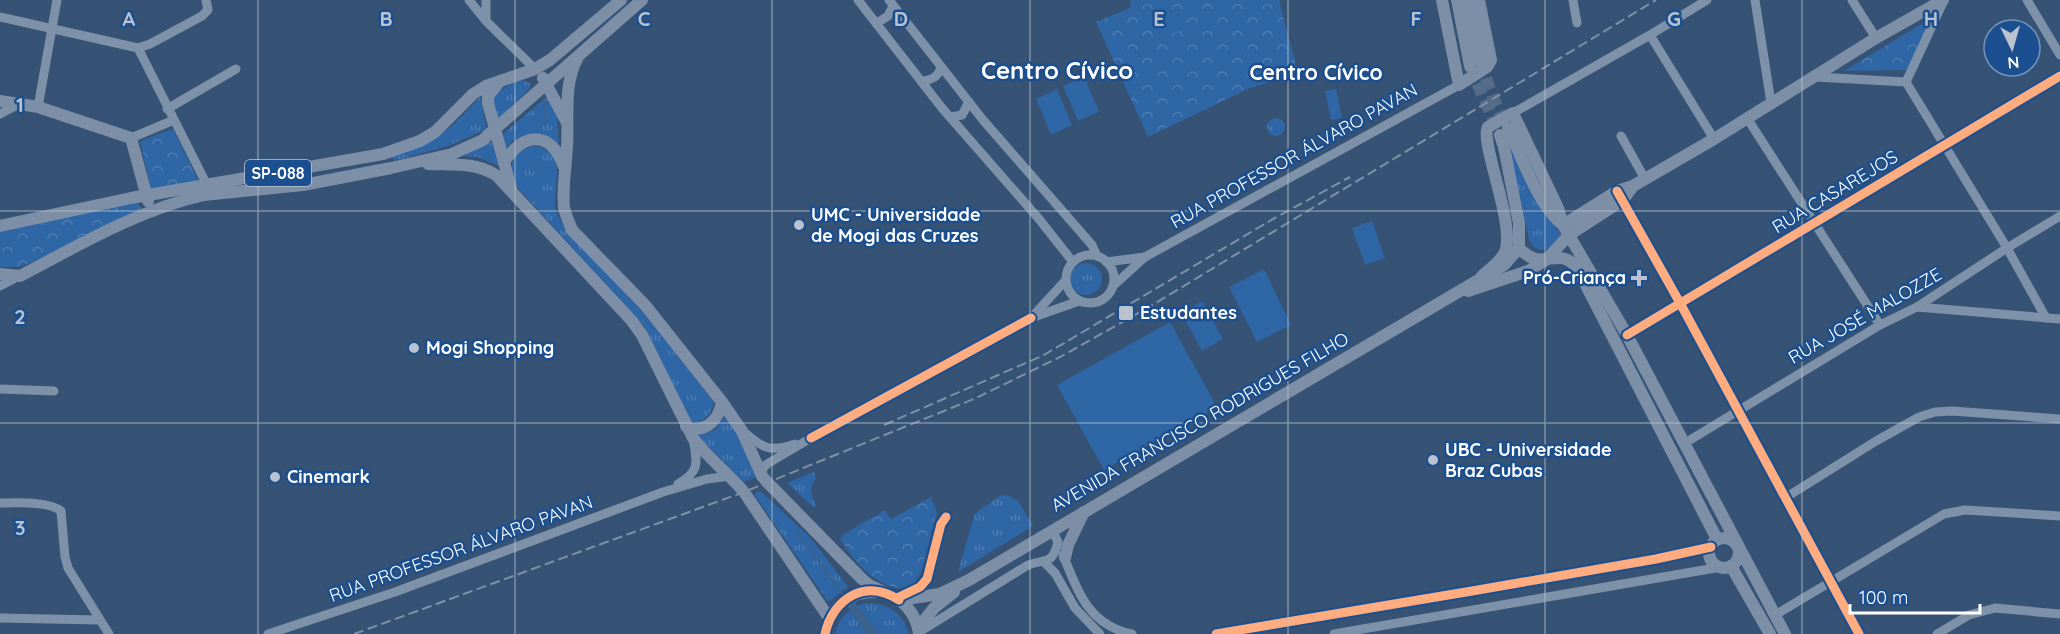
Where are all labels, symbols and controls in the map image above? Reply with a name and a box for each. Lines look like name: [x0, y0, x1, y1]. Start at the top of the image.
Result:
text: A: [123, 6, 136, 31]
text: B: [379, 6, 393, 31]
text: C: [638, 6, 651, 31]
text: D: [894, 6, 908, 31]
text: E: [1153, 6, 1165, 31]
text: F: [1410, 6, 1422, 31]
text: G: [1667, 6, 1681, 31]
text: H: [1924, 6, 1938, 31]
north arrow: [1982, 18, 2042, 78]
text: N: [2007, 52, 2020, 73]
district label: Centro Cívico: [981, 55, 1133, 85]
district label: Centro Cívico: [1249, 59, 1383, 85]
street label: RUA PROFESSOR ÁLVARO PAVAN: [1166, 78, 1421, 233]
text: 1: [16, 92, 24, 117]
street label: RUA CASAREJOS: [1768, 145, 1902, 238]
road number: SP-088: [245, 160, 311, 186]
place label: UMC - Universidade de Mogi das Cruzes: [811, 203, 981, 247]
marker: UMC - Universidade de Mogi das Cruzes: [792, 218, 806, 232]
street label: RUA JOSÉ MALOZZE: [1784, 262, 1946, 369]
place label: Pró-Criança: [1523, 266, 1626, 289]
marker: Pró-Criança: [1630, 269, 1648, 287]
place label: Estudantes: [1140, 301, 1237, 324]
text: 2: [14, 304, 26, 329]
marker: Estudantes: [1117, 304, 1135, 322]
street label: AVENIDA FRANCISCO RODRIGUES FILHO: [1047, 327, 1353, 516]
place label: Mogi Shopping: [426, 336, 554, 359]
marker: Mogi Shopping: [407, 341, 421, 355]
place label: UBC - Universidade Braz Cubas: [1445, 438, 1612, 482]
marker: UBC - Universidade Braz Cubas: [1426, 453, 1440, 467]
place label: Cinemark: [287, 465, 370, 488]
marker: Cinemark: [268, 470, 282, 484]
street label: RUA PROFESSOR ÁLVARO PAVAN: [326, 490, 596, 607]
text: 3: [15, 515, 25, 540]
scale bar: [1850, 577, 1980, 615]
text: 100 m: [1859, 586, 1908, 609]

